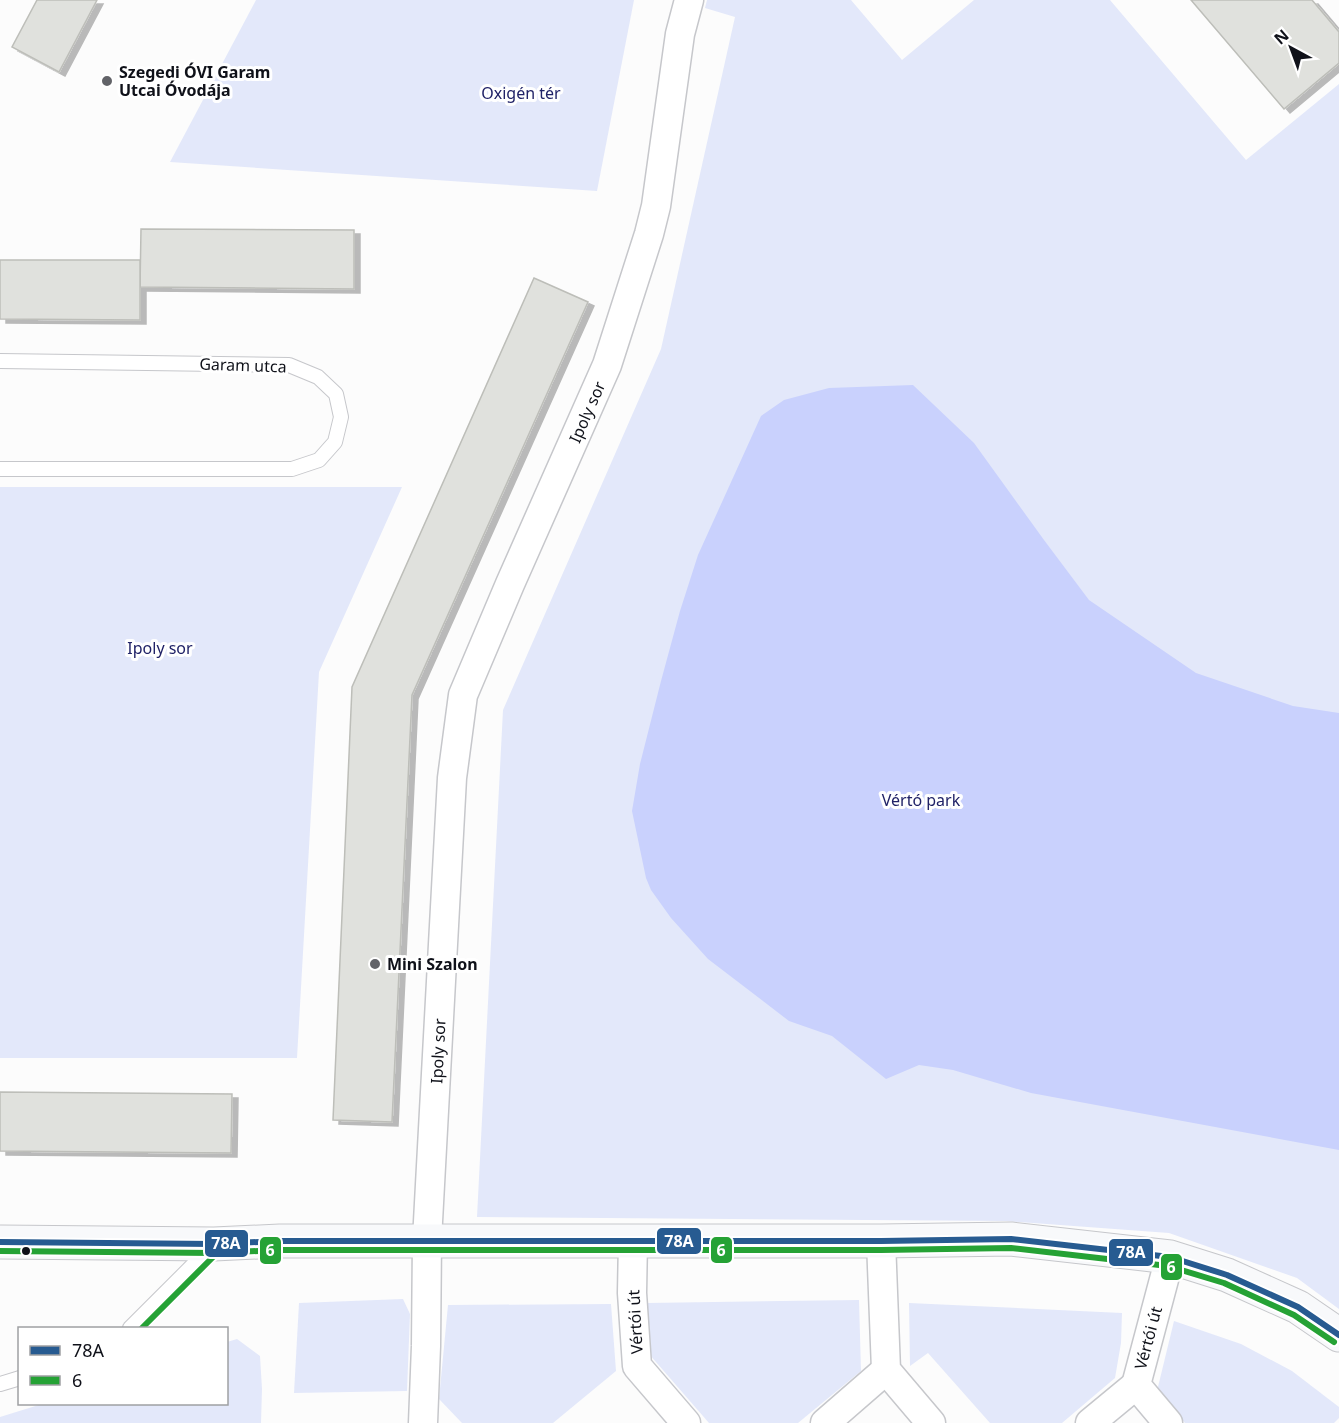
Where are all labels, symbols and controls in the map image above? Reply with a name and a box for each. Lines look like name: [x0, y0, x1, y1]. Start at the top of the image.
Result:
north arrow: [1261, 18, 1321, 78]
text: N: [1269, 24, 1293, 49]
place label: Szegedi ÓVI Garam Utcai Óvodája: [119, 61, 270, 101]
marker: Szegedi ÓVI Garam Utcai Óvodája: [100, 74, 114, 88]
park label: Oxigén tér: [481, 82, 561, 104]
street label: Garam utca: [199, 352, 287, 378]
street label: Ipoly sor: [564, 377, 610, 446]
park label: Ipoly sor: [127, 637, 193, 659]
park label: Vértó park: [882, 789, 961, 811]
place label: Mini Szalon: [387, 953, 478, 975]
marker: Mini Szalon: [368, 957, 382, 971]
street label: Ipoly sor: [425, 1017, 451, 1084]
line badge: 78A: [656, 1227, 702, 1255]
line badge: 78A: [204, 1229, 249, 1258]
text: 78A: [664, 1230, 695, 1252]
text: 78A: [211, 1232, 242, 1254]
line badge: 6: [259, 1236, 282, 1265]
line badge: 6: [710, 1236, 733, 1264]
line badge: 78A: [1108, 1238, 1154, 1267]
text: 6: [265, 1239, 275, 1261]
text: 6: [716, 1239, 726, 1261]
text: 78A: [1116, 1241, 1147, 1263]
unlabelled marker: [20, 1245, 32, 1257]
line badge: 6: [1160, 1253, 1183, 1281]
text: 6: [1166, 1256, 1176, 1278]
street label: Vértói út: [622, 1289, 648, 1355]
street label: Vértói út: [1129, 1304, 1167, 1372]
legend: [18, 1327, 228, 1405]
text: 78A: [72, 1338, 105, 1362]
text: 6: [72, 1368, 82, 1392]

